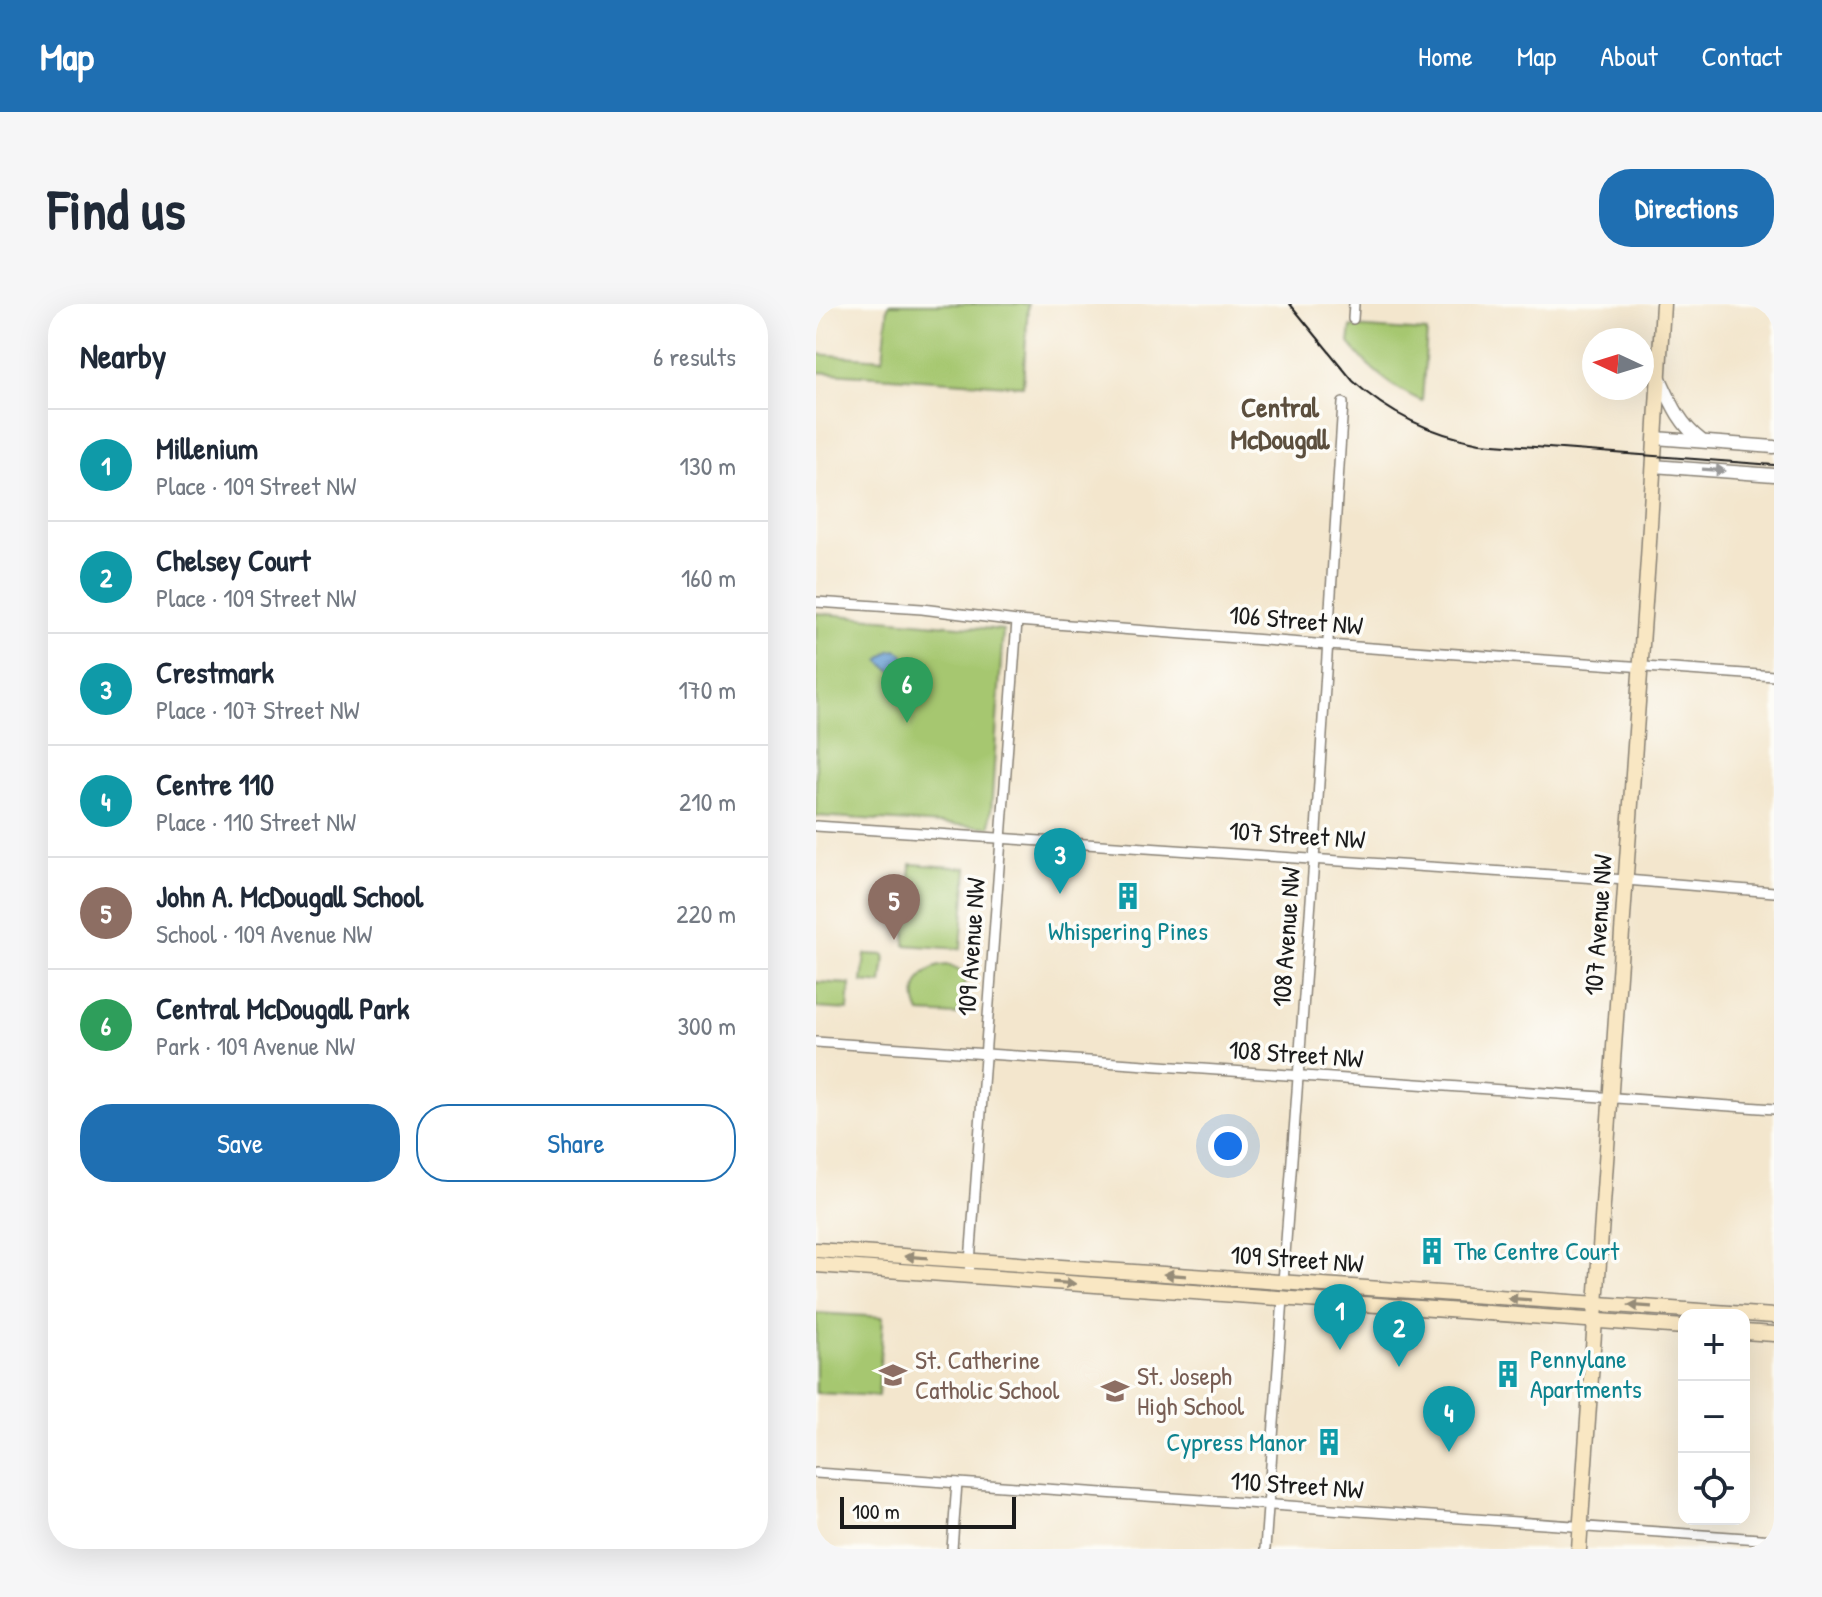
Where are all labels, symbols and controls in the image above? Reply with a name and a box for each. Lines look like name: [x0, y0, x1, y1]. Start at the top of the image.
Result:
text: Map: [40, 30, 94, 82]
text: Home: [1418, 37, 1473, 75]
text: Map: [1517, 37, 1556, 75]
text: About: [1600, 37, 1658, 75]
text: Contact: [1702, 37, 1782, 75]
button: Directions: [1599, 169, 1774, 247]
text: Find us: [48, 171, 186, 246]
north arrow: [1582, 328, 1654, 400]
text: Nearby: [80, 333, 166, 379]
text: 6 results: [653, 339, 736, 374]
district label: Central McDougall: [1231, 388, 1330, 459]
text: Millenium: [156, 428, 258, 468]
text: 1: [101, 448, 111, 483]
text: 130 m: [680, 448, 736, 483]
one-way arrow: [1702, 464, 1727, 477]
text: Place · 109 Street NW: [156, 468, 356, 503]
text: Chelsey Court: [156, 540, 310, 580]
text: 2: [100, 560, 112, 595]
text: 160 m: [681, 560, 736, 595]
text: Place · 109 Street NW: [156, 580, 356, 615]
street label: 106 Street NW: [1228, 596, 1364, 643]
text: Crestmark: [156, 652, 274, 692]
pin: 6: [881, 657, 933, 723]
text: 3: [100, 672, 112, 707]
text: 170 m: [678, 672, 736, 707]
text: Place · 107 Street NW: [156, 692, 360, 727]
text: Centre 110: [156, 764, 274, 804]
text: 4: [101, 784, 111, 819]
text: 210 m: [679, 784, 736, 819]
text: Place · 110 Street NW: [156, 804, 356, 839]
street label: 107 Street NW: [1228, 812, 1366, 857]
pin: 3: [1034, 828, 1086, 894]
street label: 107 Avenue NW: [1575, 853, 1620, 997]
street label: 108 Avenue NW: [1263, 866, 1308, 1008]
pin: 5: [868, 874, 920, 940]
text: John A. McDougall School: [156, 876, 423, 916]
street label: 109 Avenue NW: [948, 877, 993, 1017]
building icon: Whispering Pines: [1113, 881, 1143, 911]
text: 5: [101, 896, 112, 931]
text: 220 m: [676, 896, 736, 931]
place label: Whispering Pines: [1048, 913, 1208, 948]
text: School · 109 Avenue NW: [156, 916, 372, 951]
text: Central McDougall Park: [156, 988, 409, 1028]
text: 6: [101, 1008, 111, 1043]
text: 300 m: [677, 1008, 736, 1043]
text: Park · 109 Avenue NW: [156, 1028, 355, 1063]
street label: 108 Street NW: [1228, 1031, 1364, 1076]
button: Save: [80, 1104, 400, 1182]
button: Share: [416, 1104, 736, 1182]
your location: [1208, 1126, 1248, 1166]
place label: The Centre Court: [1454, 1233, 1620, 1268]
street label: 109 Street NW: [1229, 1236, 1365, 1281]
building icon: The Centre Court: [1417, 1236, 1447, 1266]
one-way arrow: [903, 1250, 928, 1263]
one-way arrow: [1162, 1268, 1187, 1281]
one-way arrow: [1052, 1277, 1077, 1290]
pin: 1: [1314, 1284, 1366, 1350]
one-way arrow: [1506, 1292, 1531, 1305]
one-way arrow: [1627, 1300, 1652, 1313]
pin: 2: [1373, 1301, 1425, 1367]
map controls: [1678, 1309, 1750, 1525]
button: +: [1678, 1309, 1750, 1381]
place label: Pennylane Apartments: [1530, 1341, 1642, 1406]
place label: St. Catherine Catholic School: [915, 1342, 1059, 1407]
place label: St. Joseph High School: [1137, 1358, 1244, 1423]
building icon: Pennylane Apartments: [1493, 1359, 1523, 1389]
school or university icon: St. Catherine Catholic School: [878, 1360, 908, 1390]
school or university icon: St. Joseph High School: [1100, 1376, 1130, 1406]
button: −: [1678, 1381, 1750, 1453]
pin: 4: [1423, 1386, 1475, 1452]
place label: Cypress Manor: [1166, 1424, 1307, 1459]
building icon: Cypress Manor: [1314, 1427, 1344, 1457]
button: locate: [1678, 1453, 1750, 1525]
street label: 110 Street NW: [1230, 1462, 1365, 1507]
scale bar: [840, 1493, 1016, 1529]
text: 100 m: [852, 1496, 900, 1526]

